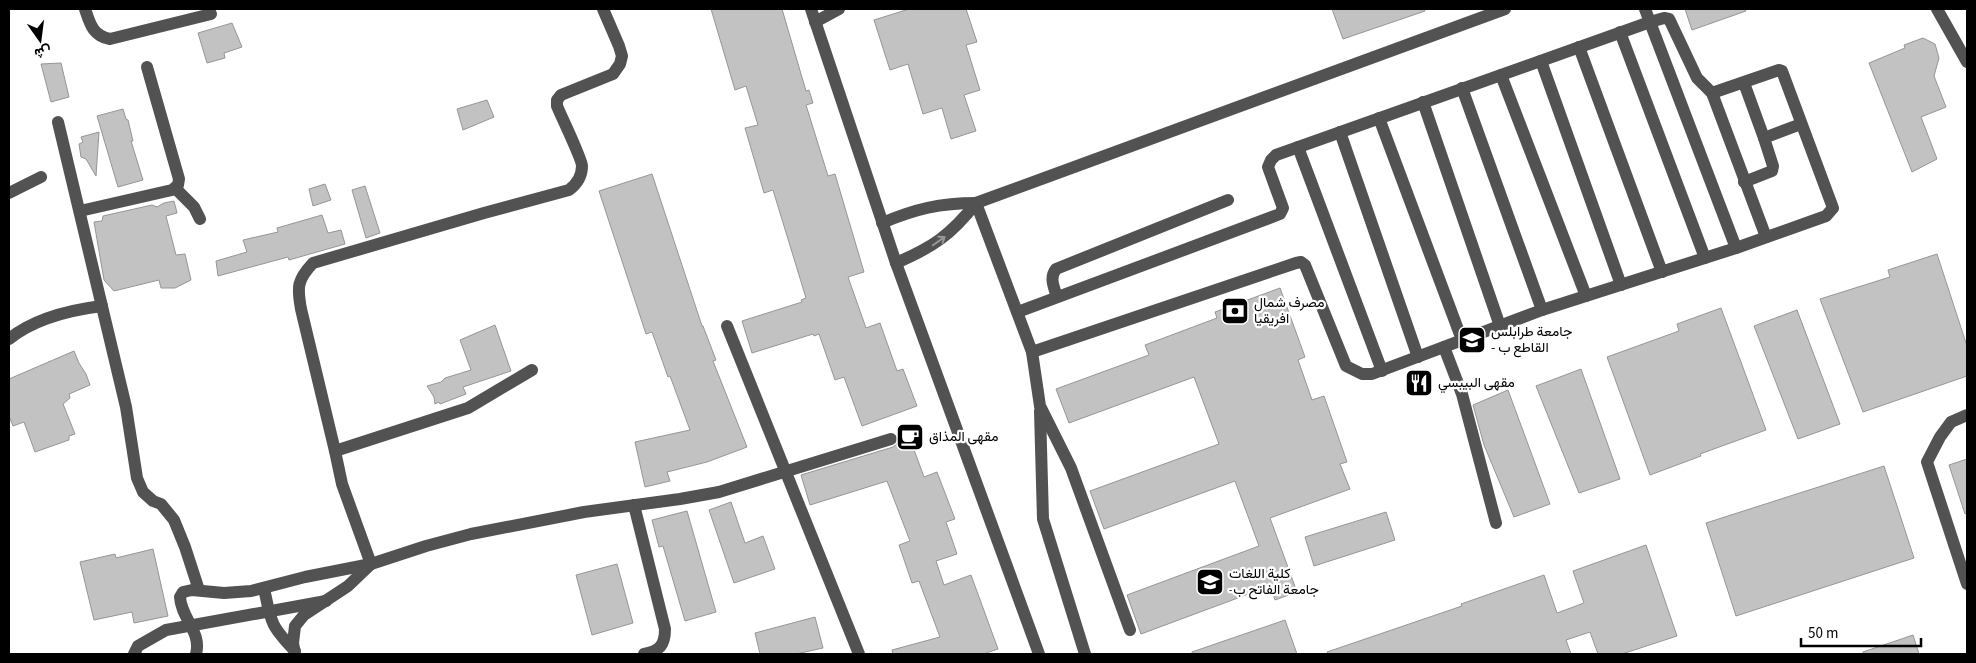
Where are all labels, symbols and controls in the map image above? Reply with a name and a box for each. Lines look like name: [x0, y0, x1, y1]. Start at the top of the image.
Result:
north arrow: [15, 15, 65, 65]
text: ش: [32, 40, 53, 63]
one-way arrow: [932, 236, 946, 246]
place label: مصرف شمال افريقيا: [1254, 293, 1325, 329]
bank icon: مصرف شمال افريقيا: [1220, 296, 1250, 326]
place label: جامعة طرابلس - القاطع ب: [1491, 322, 1572, 358]
school or university icon: جامعة طرابلس - القاطع ب: [1457, 325, 1487, 355]
restaurant icon: مقهى البيبسي: [1404, 368, 1434, 398]
place label: مقهى البيبسي: [1438, 373, 1515, 394]
cafe icon: مقهى المذاق: [895, 422, 925, 452]
place label: مقهى المذاق: [929, 427, 999, 447]
place label: كلية اللغات -جامعة الفاتح ب: [1229, 564, 1319, 600]
school or university icon: كلية اللغات -جامعة الفاتح ب: [1195, 567, 1225, 597]
scale bar: [1801, 616, 1921, 648]
text: 50 m: [1808, 623, 1838, 644]

